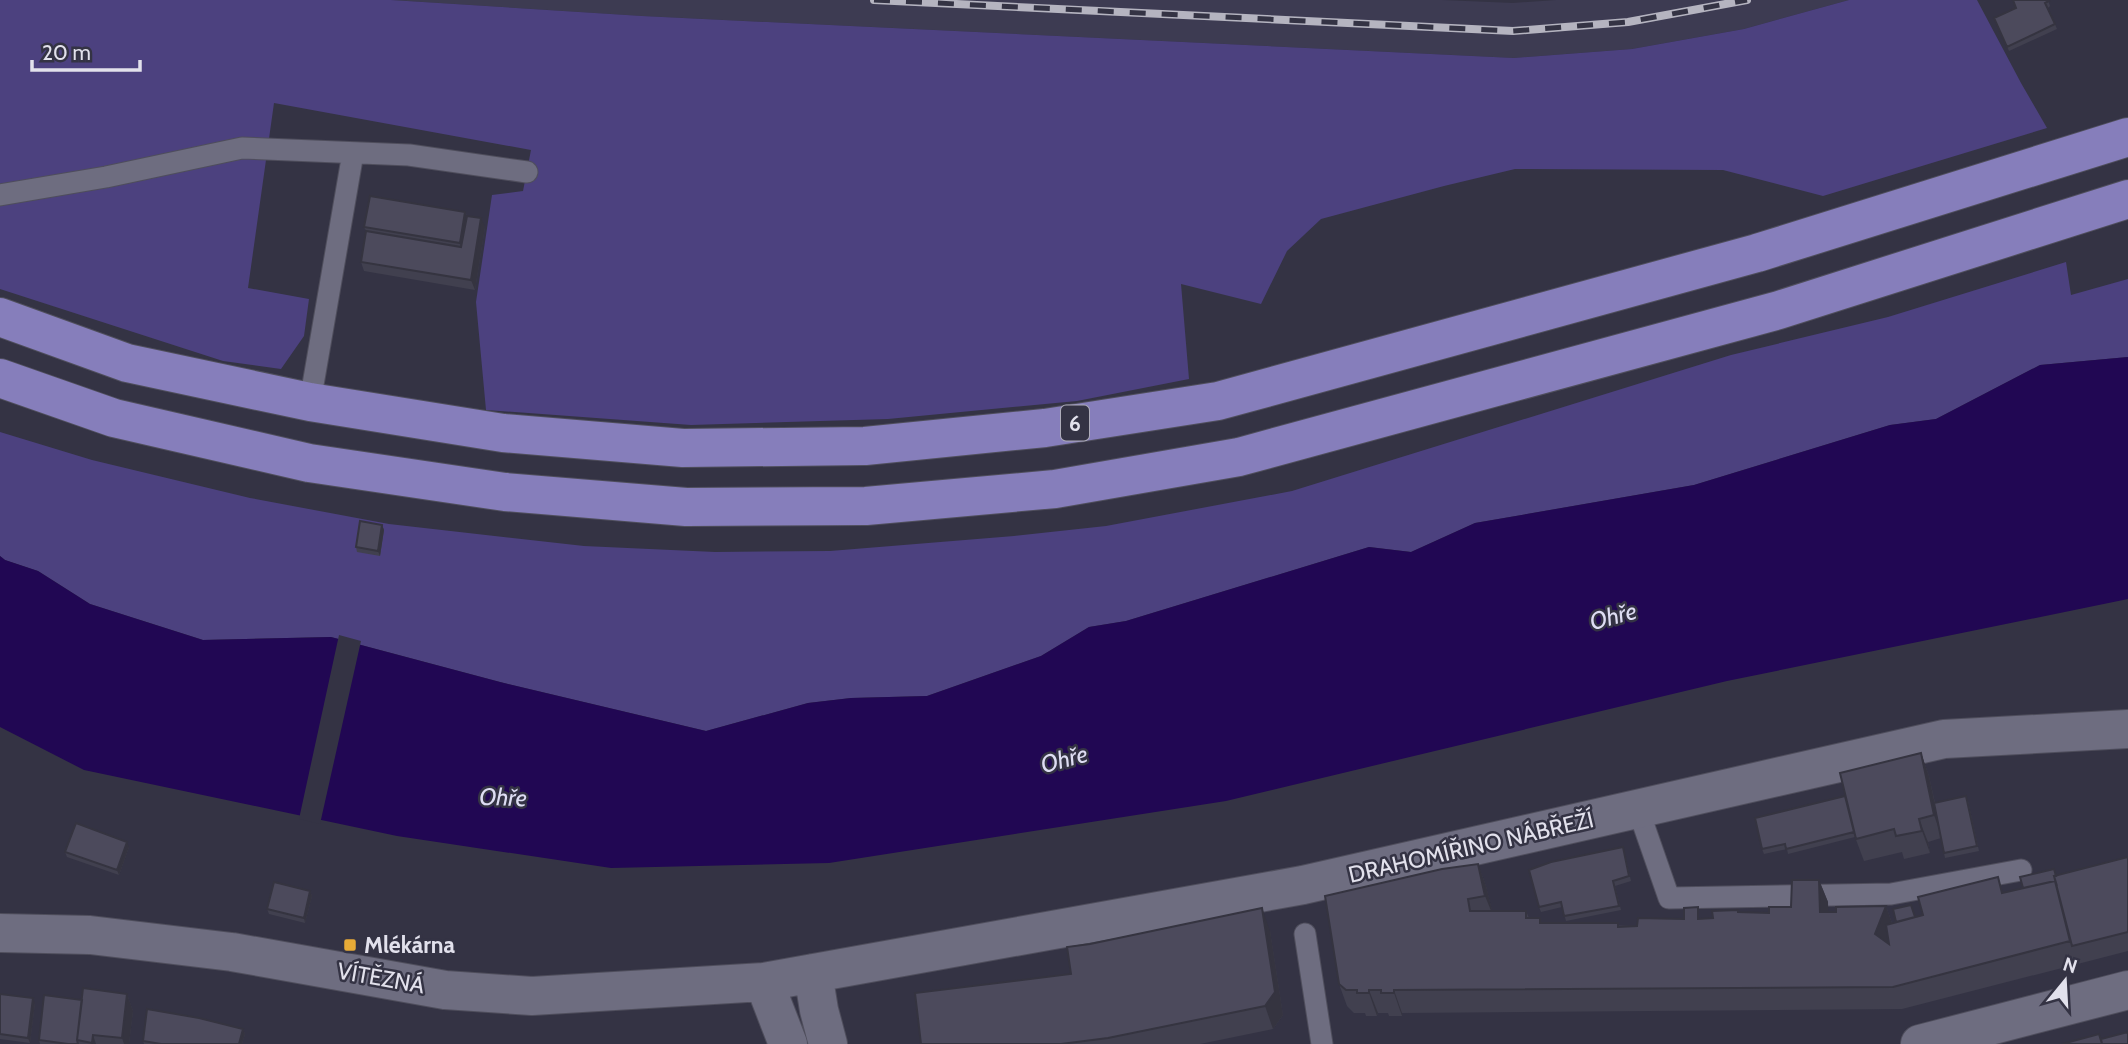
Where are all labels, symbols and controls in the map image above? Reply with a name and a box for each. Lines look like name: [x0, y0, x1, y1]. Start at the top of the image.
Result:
scale bar: [32, 28, 140, 72]
text: 20 m: [42, 40, 91, 65]
road number: 6: [1061, 406, 1089, 440]
water label: Ohře: [1586, 596, 1640, 636]
water label: Ohře: [1037, 739, 1091, 779]
water label: Ohře: [479, 782, 527, 812]
street label: DRAHOMÍŘINO NÁBŘEŽÍ: [1345, 804, 1597, 889]
place label: Mlékárna: [364, 931, 455, 959]
marker: Mlékárna: [342, 937, 358, 953]
north arrow: [2030, 946, 2100, 1016]
text: N: [2060, 952, 2080, 978]
street label: VÍTĚZNÁ: [335, 956, 427, 999]

